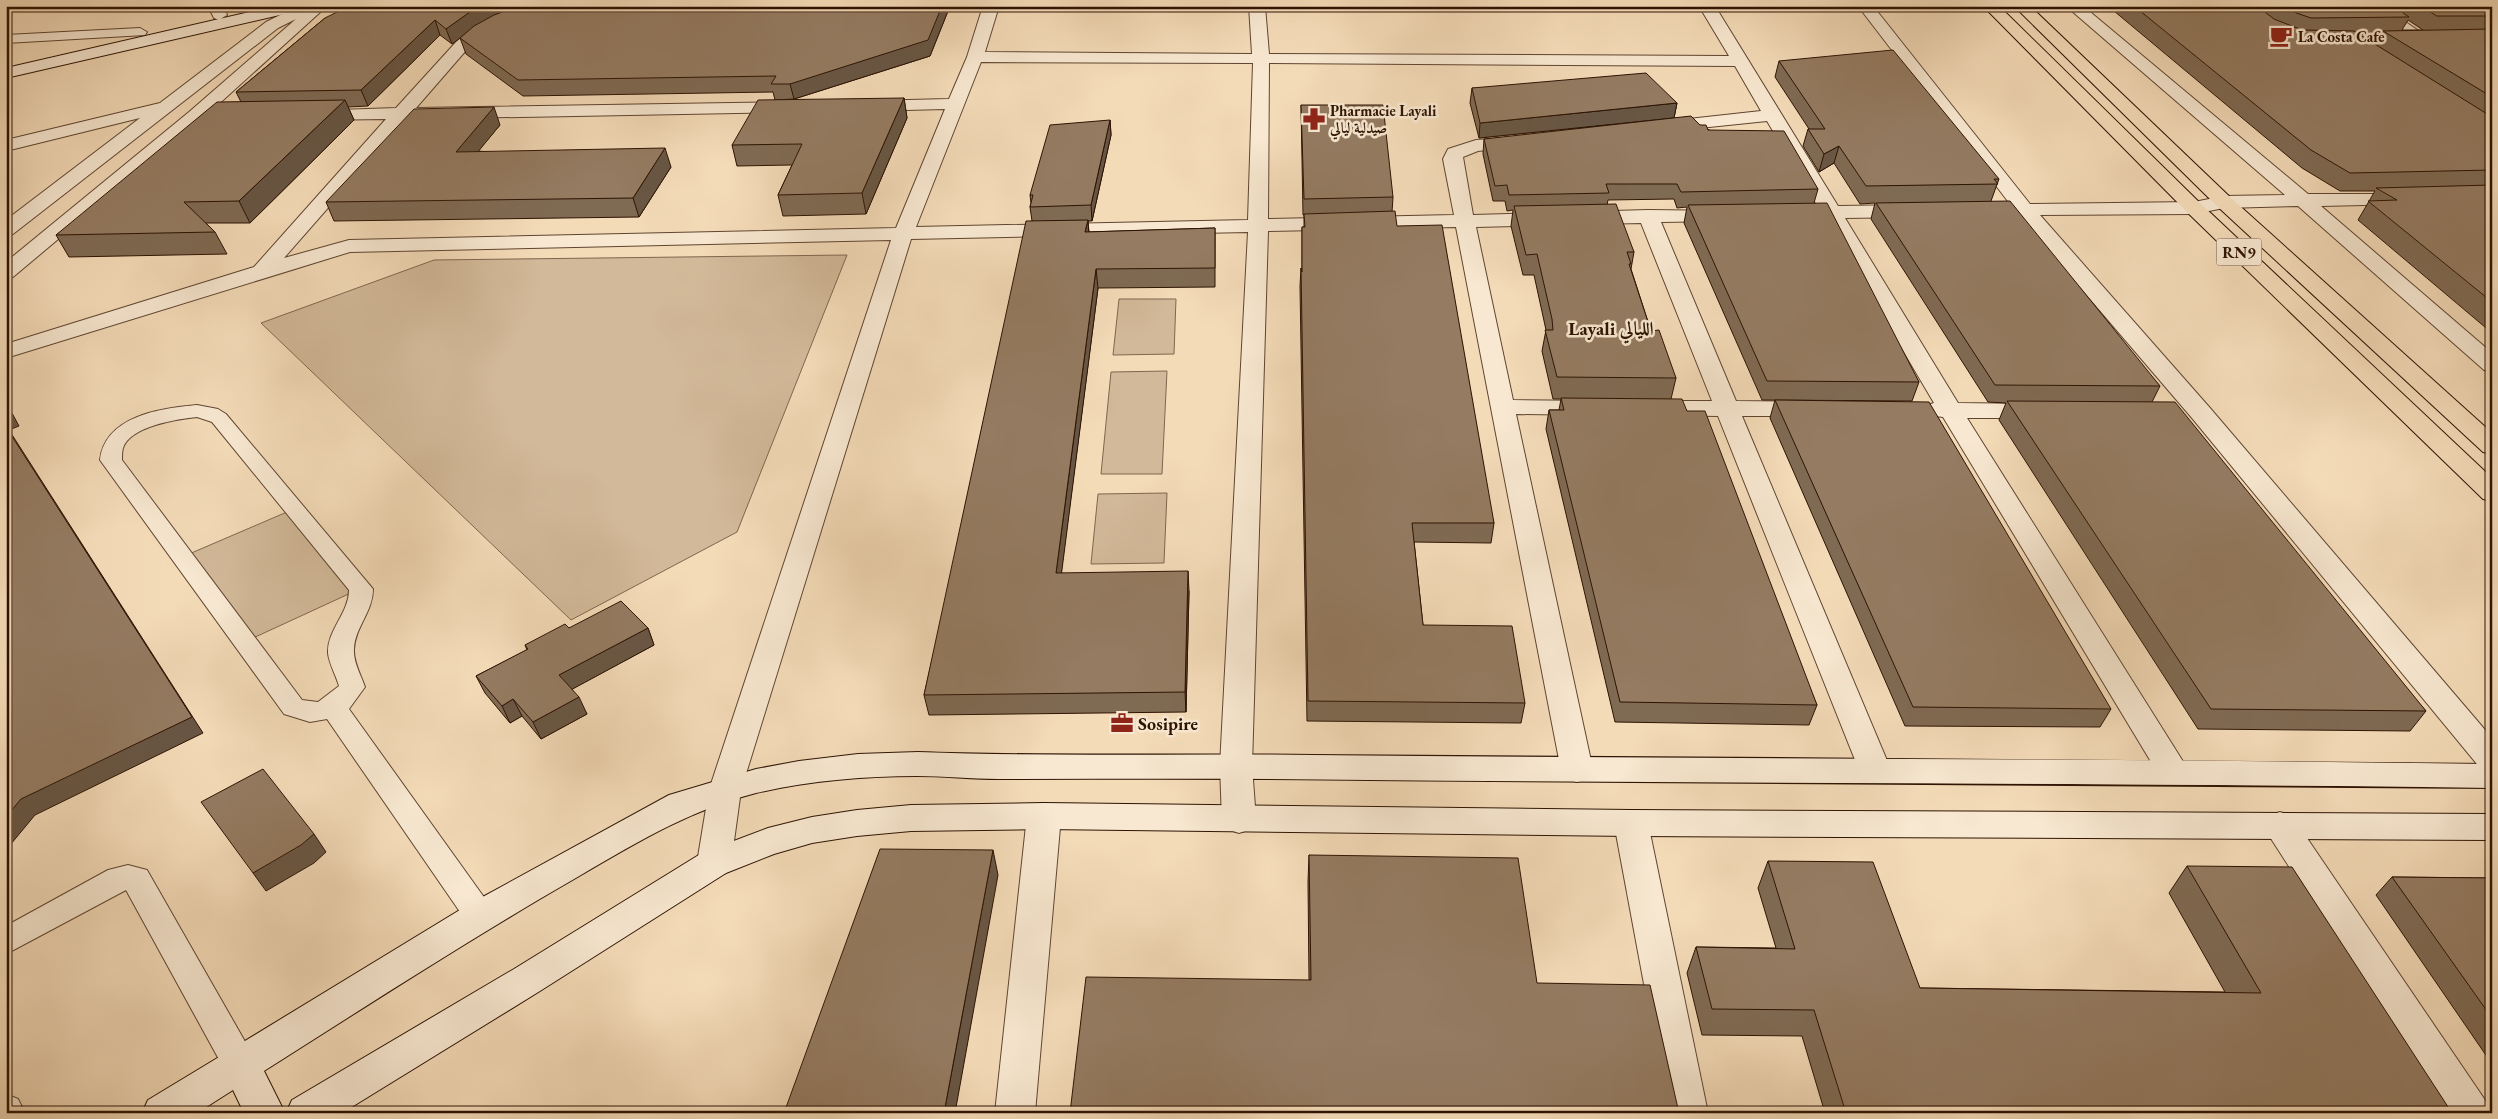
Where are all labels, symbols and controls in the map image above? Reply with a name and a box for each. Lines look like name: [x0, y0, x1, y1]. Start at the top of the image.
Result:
cafe icon: La Costa Cafe: [2268, 23, 2294, 49]
place label: La Costa Cafe: [2298, 27, 2385, 46]
place label: Pharmacie Layali صيدلية ليالي: [1329, 101, 1437, 140]
pharmacy icon: Pharmacie Layali صيدلية ليالي: [1301, 106, 1327, 132]
road number: RN9: [2216, 238, 2262, 266]
district label: Layali الليالي: [1568, 316, 1654, 344]
office icon: Sosipire: [1109, 710, 1135, 736]
place label: Sosipire: [1138, 712, 1198, 735]

